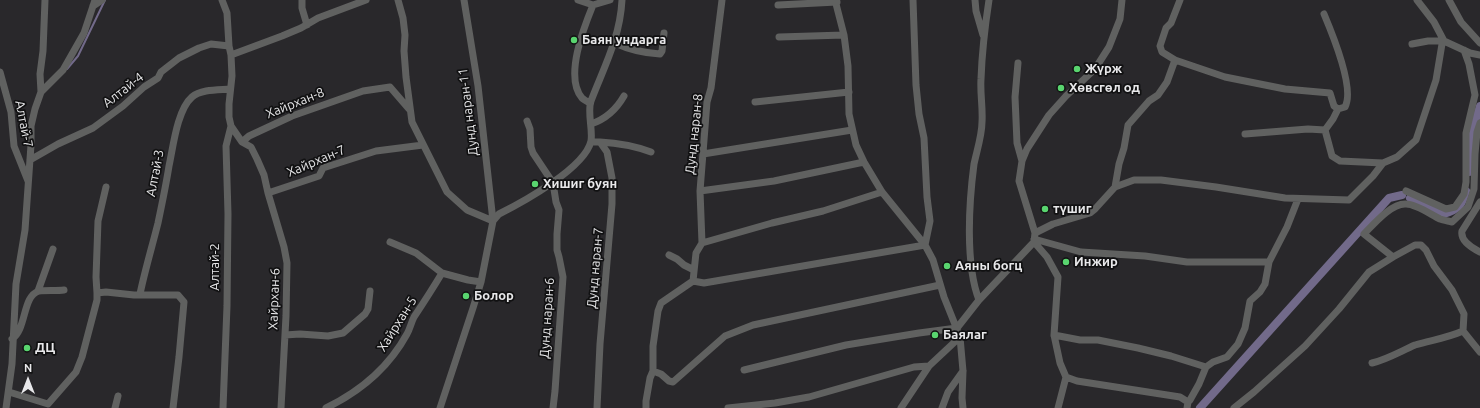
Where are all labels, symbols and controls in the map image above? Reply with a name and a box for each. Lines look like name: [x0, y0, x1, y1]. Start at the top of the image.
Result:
place label: Баян ундарга: [582, 32, 666, 48]
marker: Баян ундарга: [569, 35, 579, 45]
place label: Жүрж: [1085, 61, 1122, 77]
marker: Жүрж: [1072, 64, 1082, 74]
street label: Дунд наран-11: [455, 67, 481, 157]
street label: Алтай-4: [99, 69, 147, 111]
place label: Хөвсгөл од: [1069, 80, 1140, 96]
marker: Хөвсгөл од: [1056, 83, 1066, 93]
street label: Хайрхан-8: [263, 84, 327, 122]
street label: Дунд наран-8: [682, 93, 706, 175]
street label: Алтай-7: [12, 99, 36, 149]
street label: Хайрхан-7: [284, 142, 348, 180]
street label: Алтай-3: [143, 148, 167, 198]
place label: Хишиг буян: [543, 176, 617, 192]
marker: Хишиг буян: [530, 179, 540, 189]
place label: түшиг: [1053, 201, 1091, 217]
marker: түшиг: [1040, 204, 1050, 214]
street label: Дунд наран-7: [584, 227, 606, 309]
street label: Алтай-2: [207, 243, 223, 291]
place label: Инжир: [1074, 254, 1118, 270]
marker: Инжир: [1061, 257, 1071, 267]
place label: Аяны богц: [955, 258, 1022, 274]
marker: Аяны богц: [942, 261, 952, 271]
street label: Хайрхан-6: [265, 268, 283, 330]
street label: Дунд наран-6: [536, 277, 558, 359]
place label: Болор: [474, 288, 514, 304]
marker: Болор: [461, 291, 471, 301]
street label: Хайрхан-5: [374, 294, 420, 354]
place label: Баялаг: [943, 327, 987, 343]
marker: Баялаг: [930, 330, 940, 340]
place label: ДЦ: [35, 340, 55, 356]
marker: ДЦ: [22, 343, 32, 353]
north arrow: [8, 360, 48, 400]
text: N: [24, 362, 32, 374]

